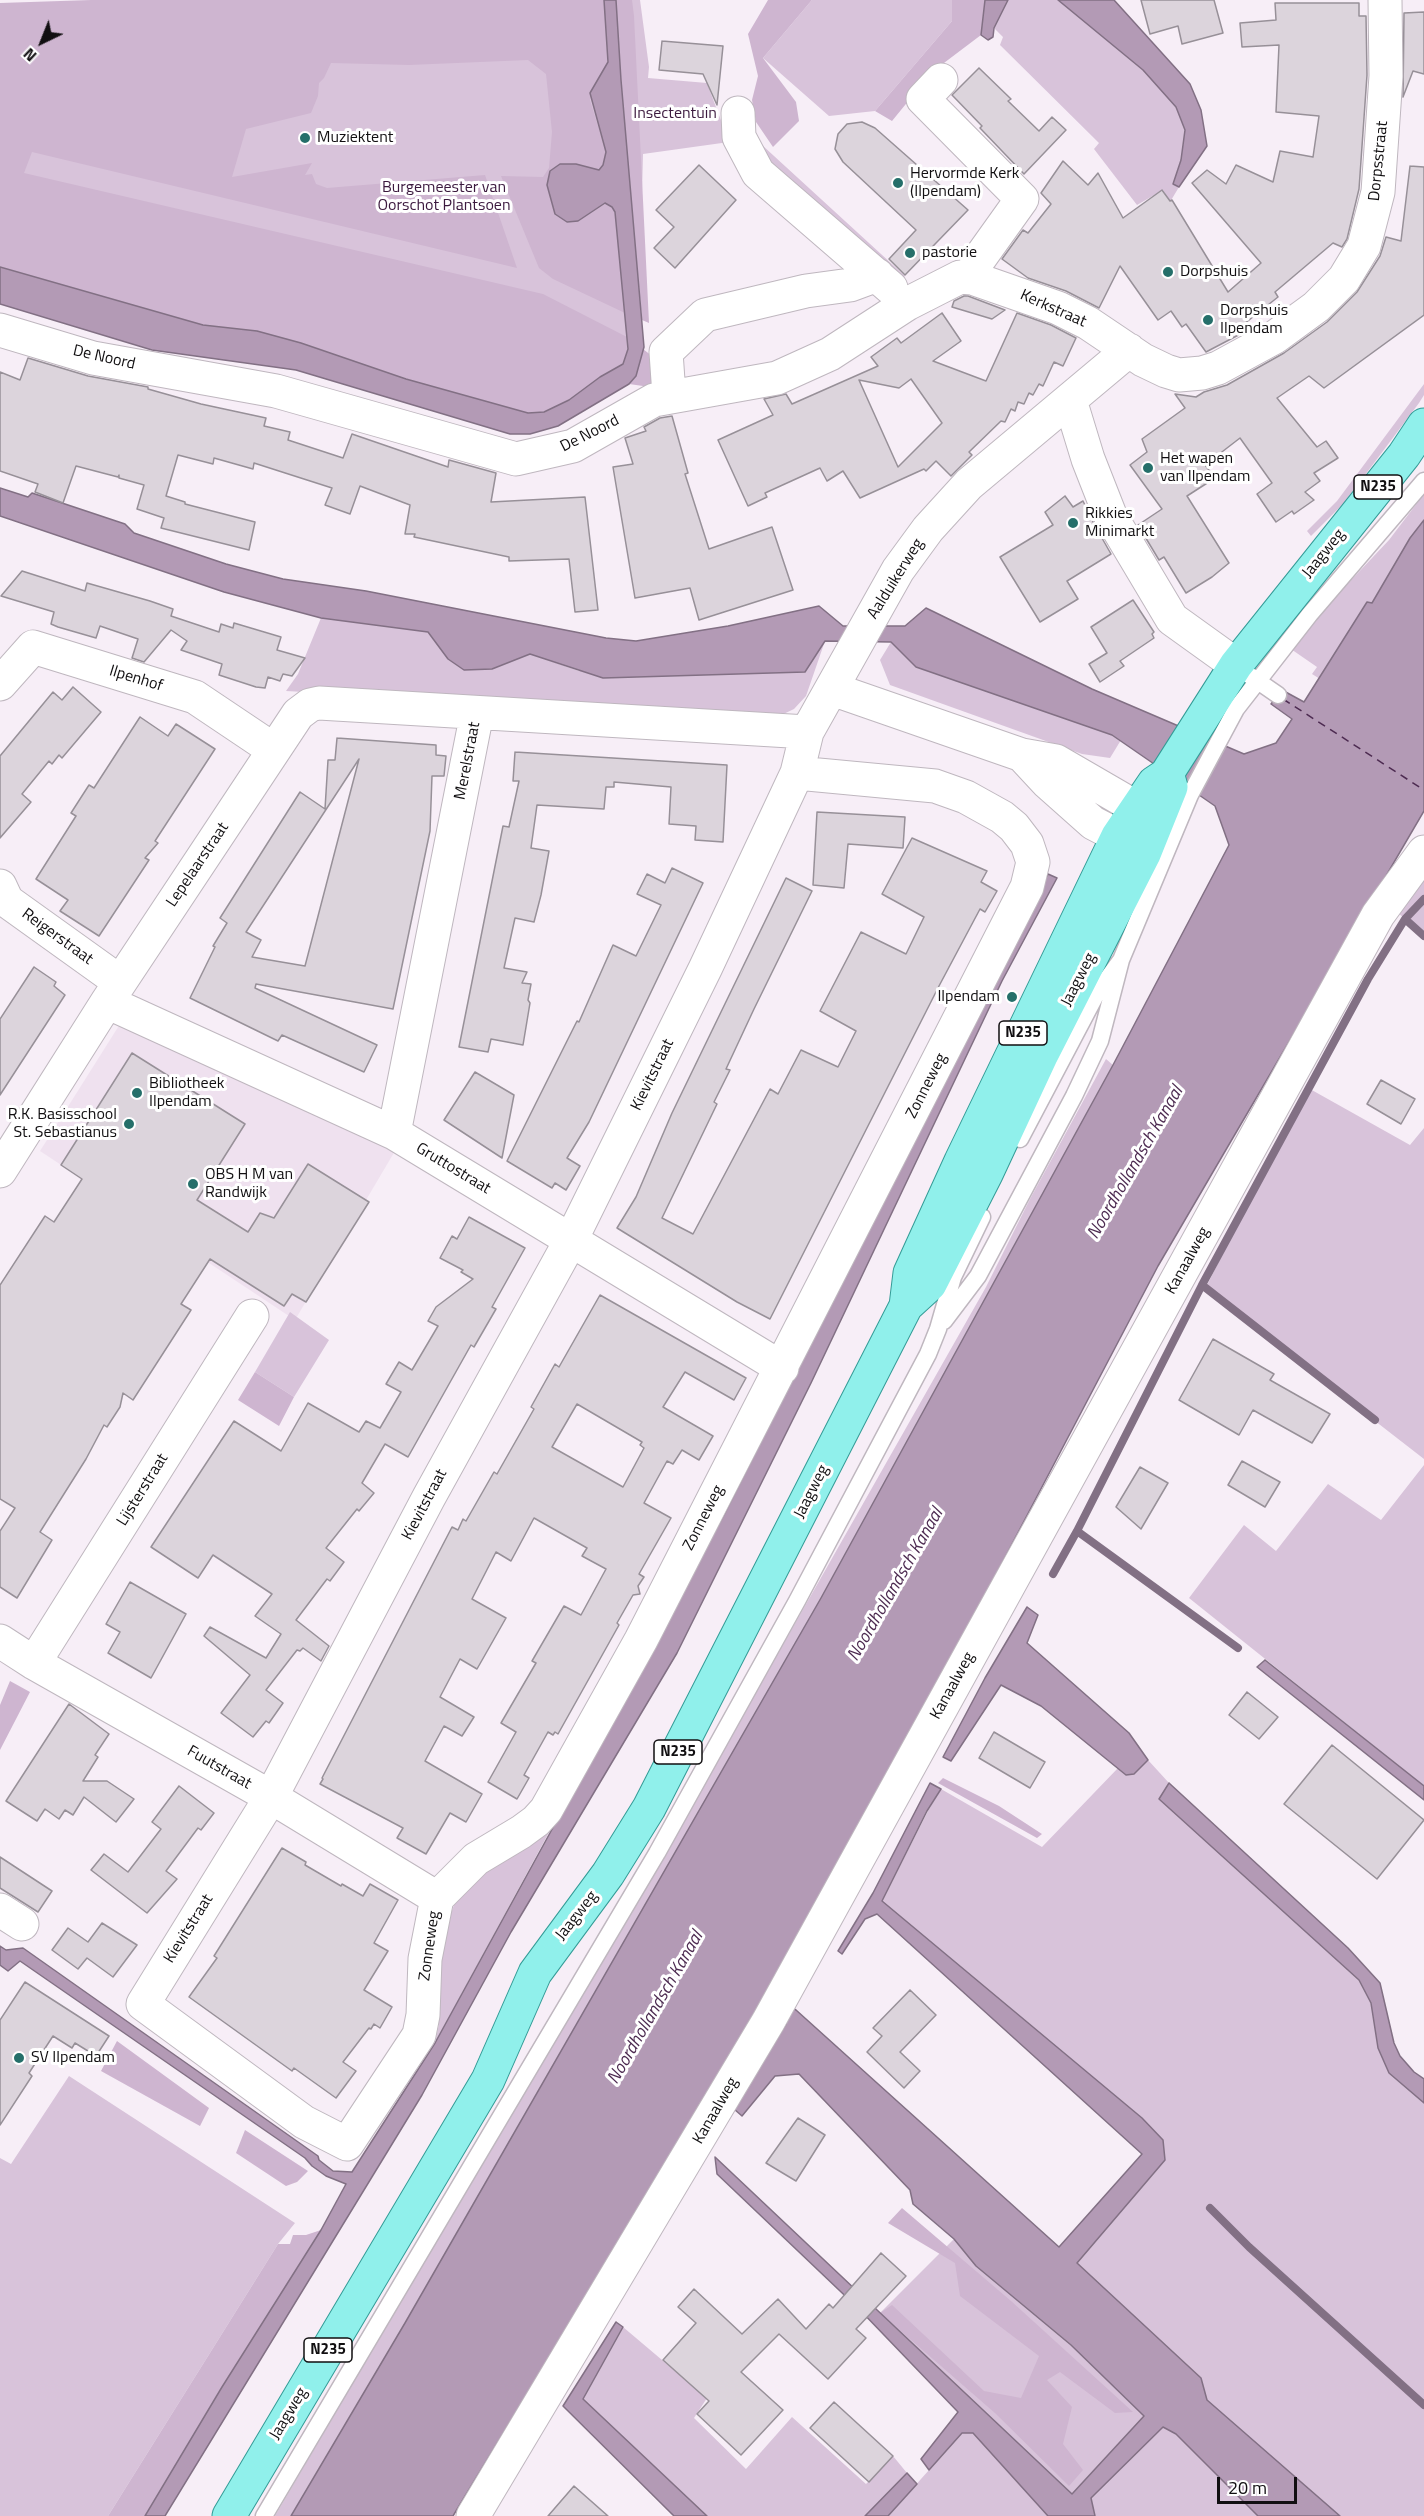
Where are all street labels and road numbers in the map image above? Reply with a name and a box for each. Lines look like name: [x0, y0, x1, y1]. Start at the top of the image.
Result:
street label: Dorpsstraat: [1365, 120, 1393, 202]
street label: Kerkstraat: [1017, 286, 1089, 332]
street label: De Noord: [71, 342, 137, 374]
street label: De Noord: [557, 411, 623, 457]
road number: N235: [1354, 475, 1402, 499]
street label: Jaagweg: [1299, 526, 1349, 582]
street label: Aalduikerweg: [864, 535, 928, 623]
street label: Ilpenhof: [107, 662, 165, 696]
street label: Merelstraat: [451, 720, 485, 802]
street label: Lepelaarstraat: [163, 819, 233, 911]
street label: Reigerstraat: [18, 905, 96, 969]
street label: Jaagweg: [1057, 950, 1101, 1010]
road number: N235: [999, 1021, 1047, 1045]
street label: Kievitstraat: [627, 1036, 679, 1114]
street label: Zonneweg: [902, 1050, 952, 1122]
street label: Gruttostraat: [412, 1139, 494, 1199]
street label: Kanaalweg: [1162, 1224, 1214, 1298]
street label: Lijsterstraat: [113, 1450, 173, 1530]
street label: Jaagweg: [790, 1462, 834, 1522]
street label: Kievitstraat: [398, 1466, 452, 1544]
street label: Zonneweg: [679, 1482, 729, 1554]
street label: Kanaalweg: [927, 1649, 979, 1723]
road number: N235: [654, 1740, 702, 1764]
street label: Fuutstraat: [183, 1742, 255, 1794]
street label: Jaagweg: [552, 1888, 602, 1944]
street label: Kievitstraat: [160, 1891, 218, 1967]
street label: Zonneweg: [416, 1910, 444, 1982]
street label: Kanaalweg: [689, 2074, 743, 2148]
road number: N235: [304, 2338, 352, 2362]
street label: Jaagweg: [266, 2384, 312, 2444]

